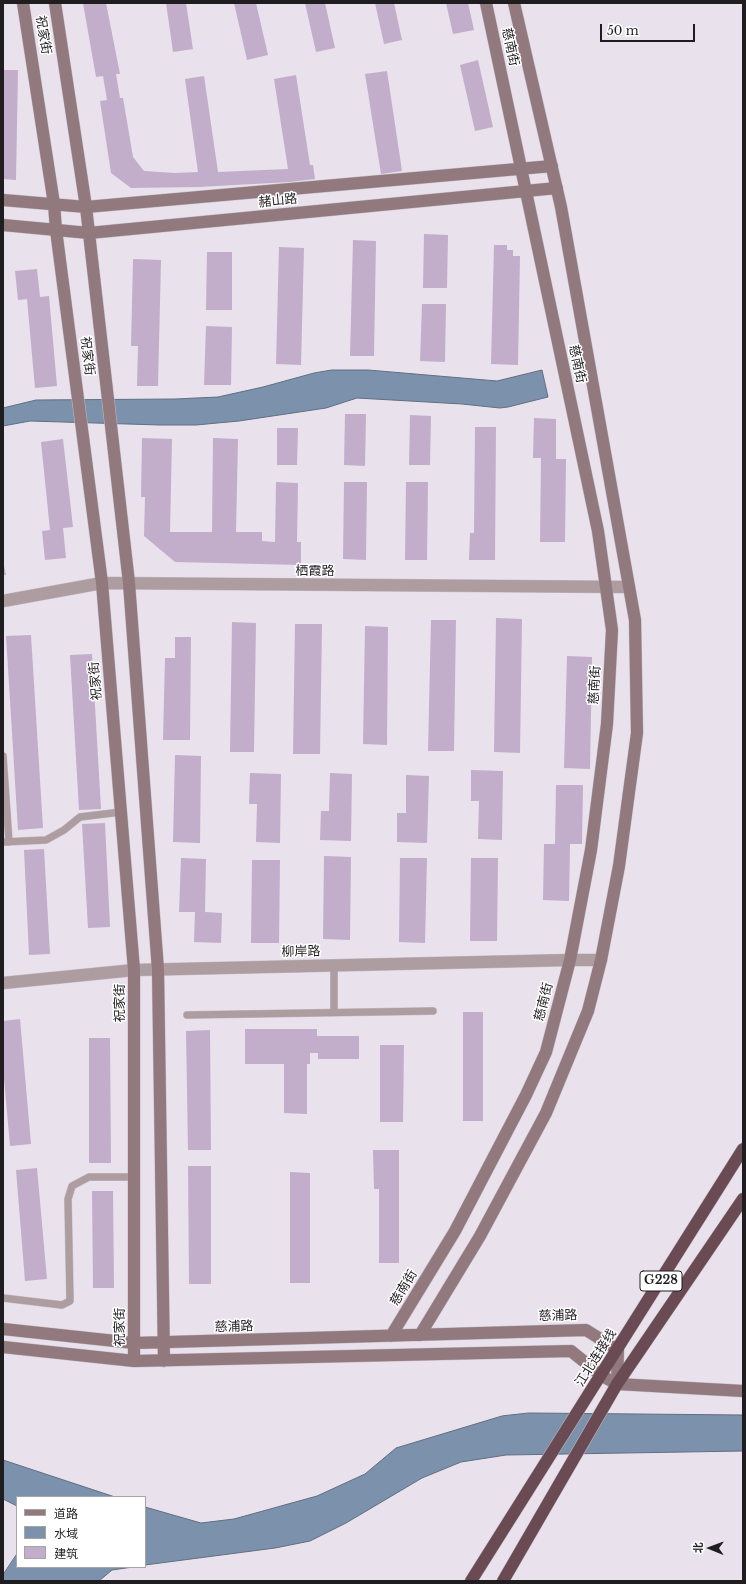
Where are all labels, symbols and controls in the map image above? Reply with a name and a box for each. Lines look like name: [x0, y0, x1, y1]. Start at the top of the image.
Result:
street label: 祝家街: [32, 15, 54, 55]
scale bar: [602, 16, 697, 42]
text: 50 m: [607, 23, 639, 38]
street label: 慈南街: [498, 26, 522, 68]
street label: 赭山路: [258, 191, 298, 211]
street label: 祝家街: [77, 336, 97, 376]
street label: 慈南街: [565, 343, 589, 385]
street label: 栖霞路: [296, 563, 334, 579]
street label: 祝家街: [87, 661, 105, 701]
street label: 慈南街: [586, 665, 604, 705]
street label: 柳岸路: [281, 944, 321, 960]
street label: 慈南街: [532, 981, 556, 1023]
street label: 祝家街: [112, 984, 128, 1022]
street label: 慈南街: [387, 1267, 421, 1309]
road number: G228: [640, 1271, 682, 1291]
street label: 祝家街: [112, 1308, 128, 1346]
street label: 慈浦路: [538, 1308, 578, 1324]
street label: 慈浦路: [214, 1319, 254, 1335]
street label: 江北连接线: [572, 1326, 620, 1390]
legend: [16, 1496, 146, 1568]
text: 道路: [54, 1506, 78, 1521]
text: 水域: [54, 1526, 78, 1541]
north arrow: [690, 1528, 730, 1568]
text: 北: [691, 1542, 705, 1553]
text: 建筑: [54, 1546, 78, 1561]

